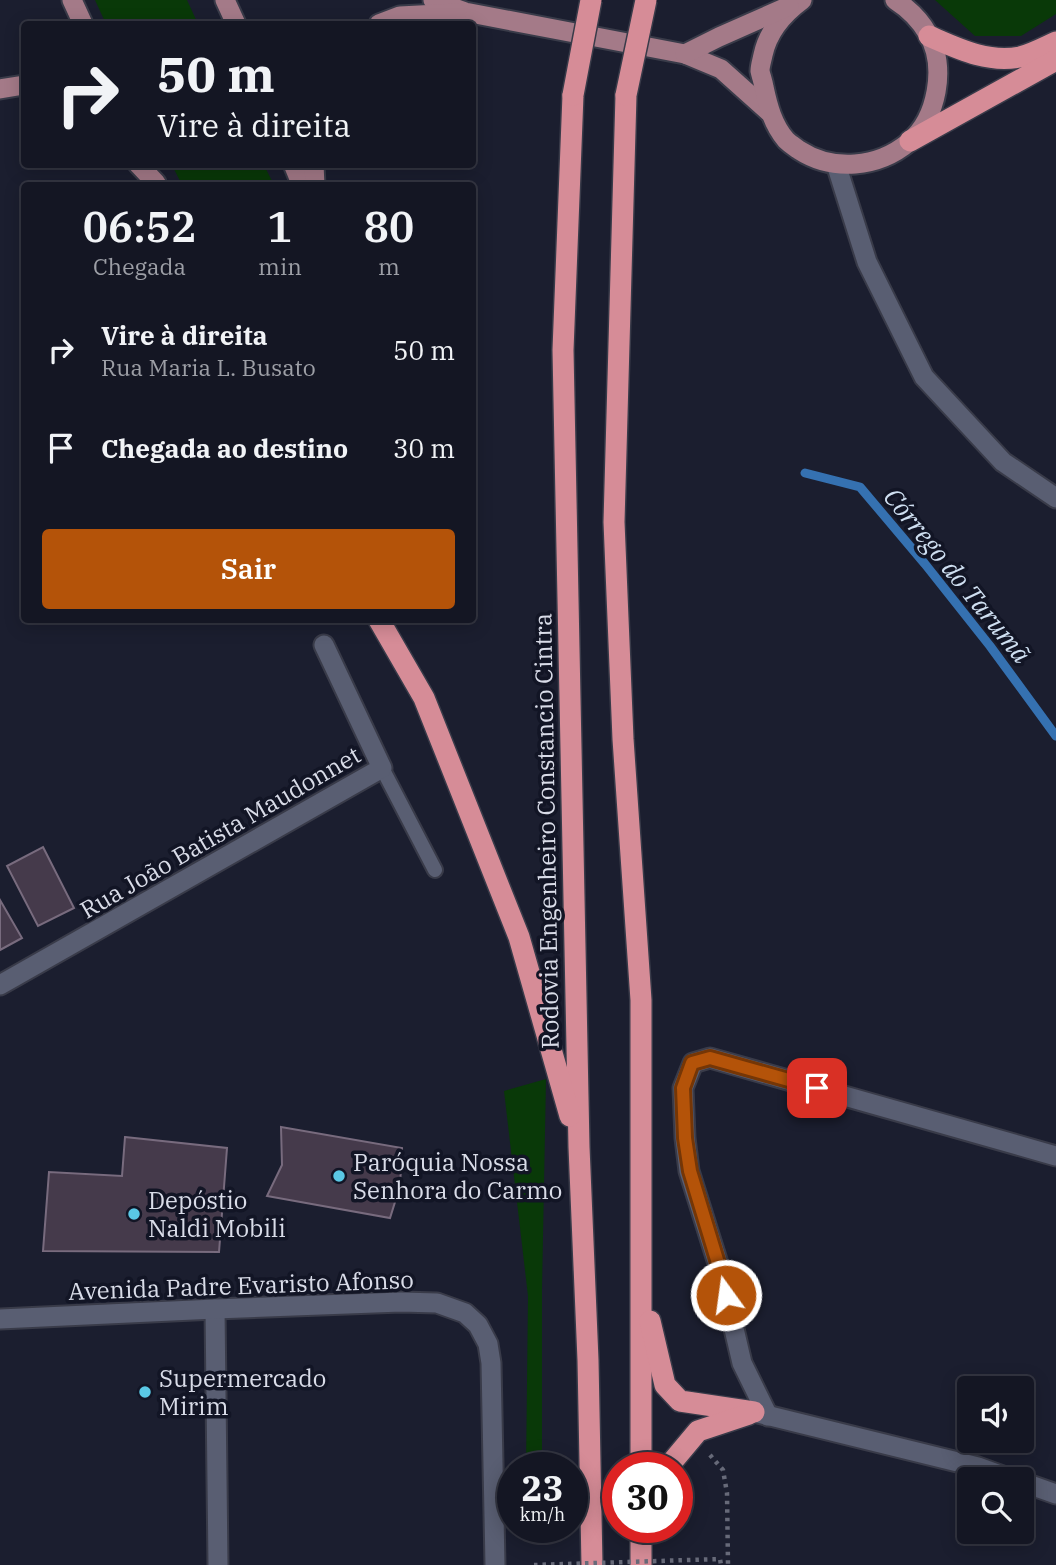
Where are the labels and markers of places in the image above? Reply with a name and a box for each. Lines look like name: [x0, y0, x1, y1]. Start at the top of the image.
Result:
pin: [787, 1058, 847, 1118]
place label: Paróquia Nossa Senhora do Carmo: [353, 1146, 562, 1206]
marker: Paróquia Nossa Senhora do Carmo: [331, 1168, 347, 1184]
place label: Depóstio Naldi Mobili: [148, 1184, 286, 1244]
marker: Depóstio Naldi Mobili: [126, 1206, 142, 1222]
place label: Supermercado Mirim: [159, 1362, 326, 1422]
marker: Supermercado Mirim: [137, 1384, 153, 1400]

